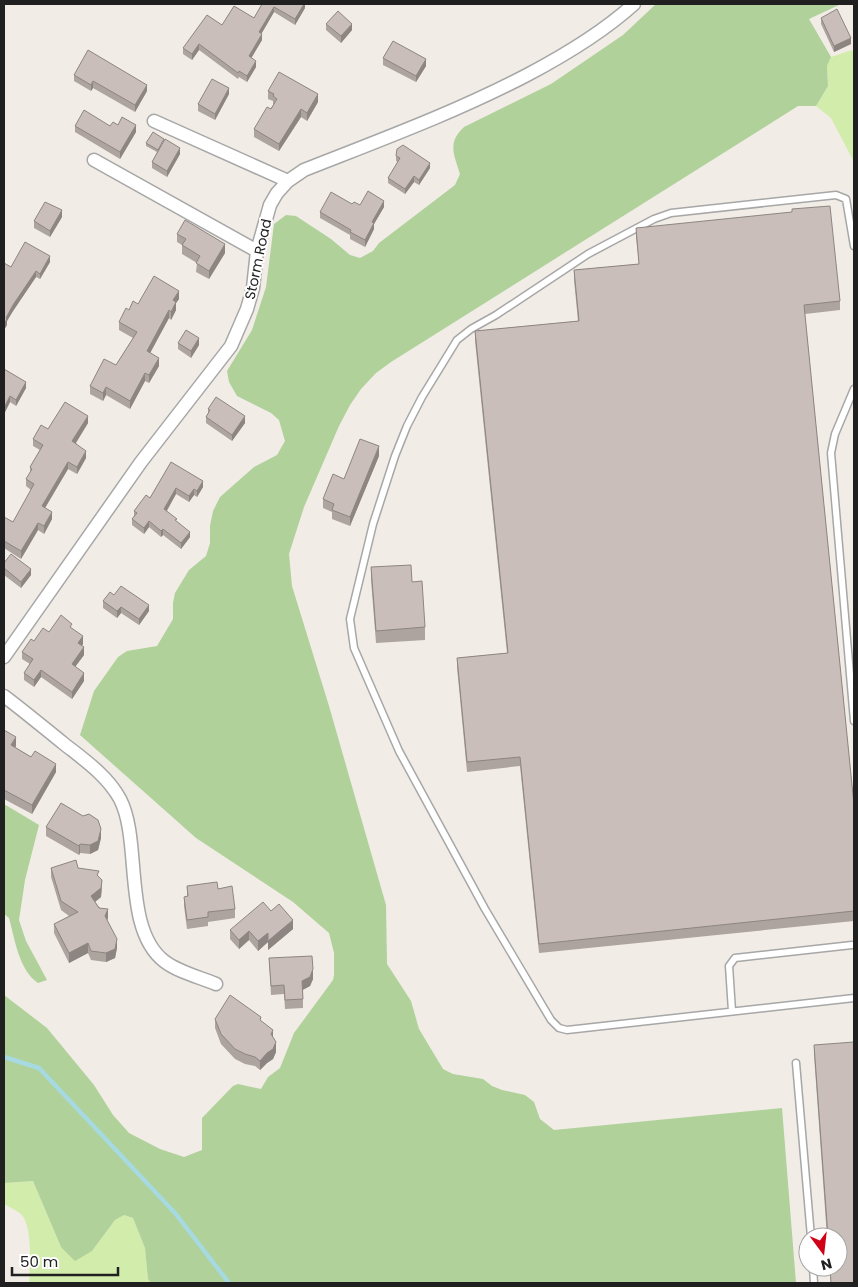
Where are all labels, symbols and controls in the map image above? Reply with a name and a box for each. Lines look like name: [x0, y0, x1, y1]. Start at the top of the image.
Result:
street label: Storm Road: [240, 217, 276, 301]
north arrow: [798, 1227, 848, 1277]
scale bar: [12, 1244, 119, 1276]
text: 50 m: [20, 1251, 58, 1272]
text: N: [819, 1254, 834, 1276]

